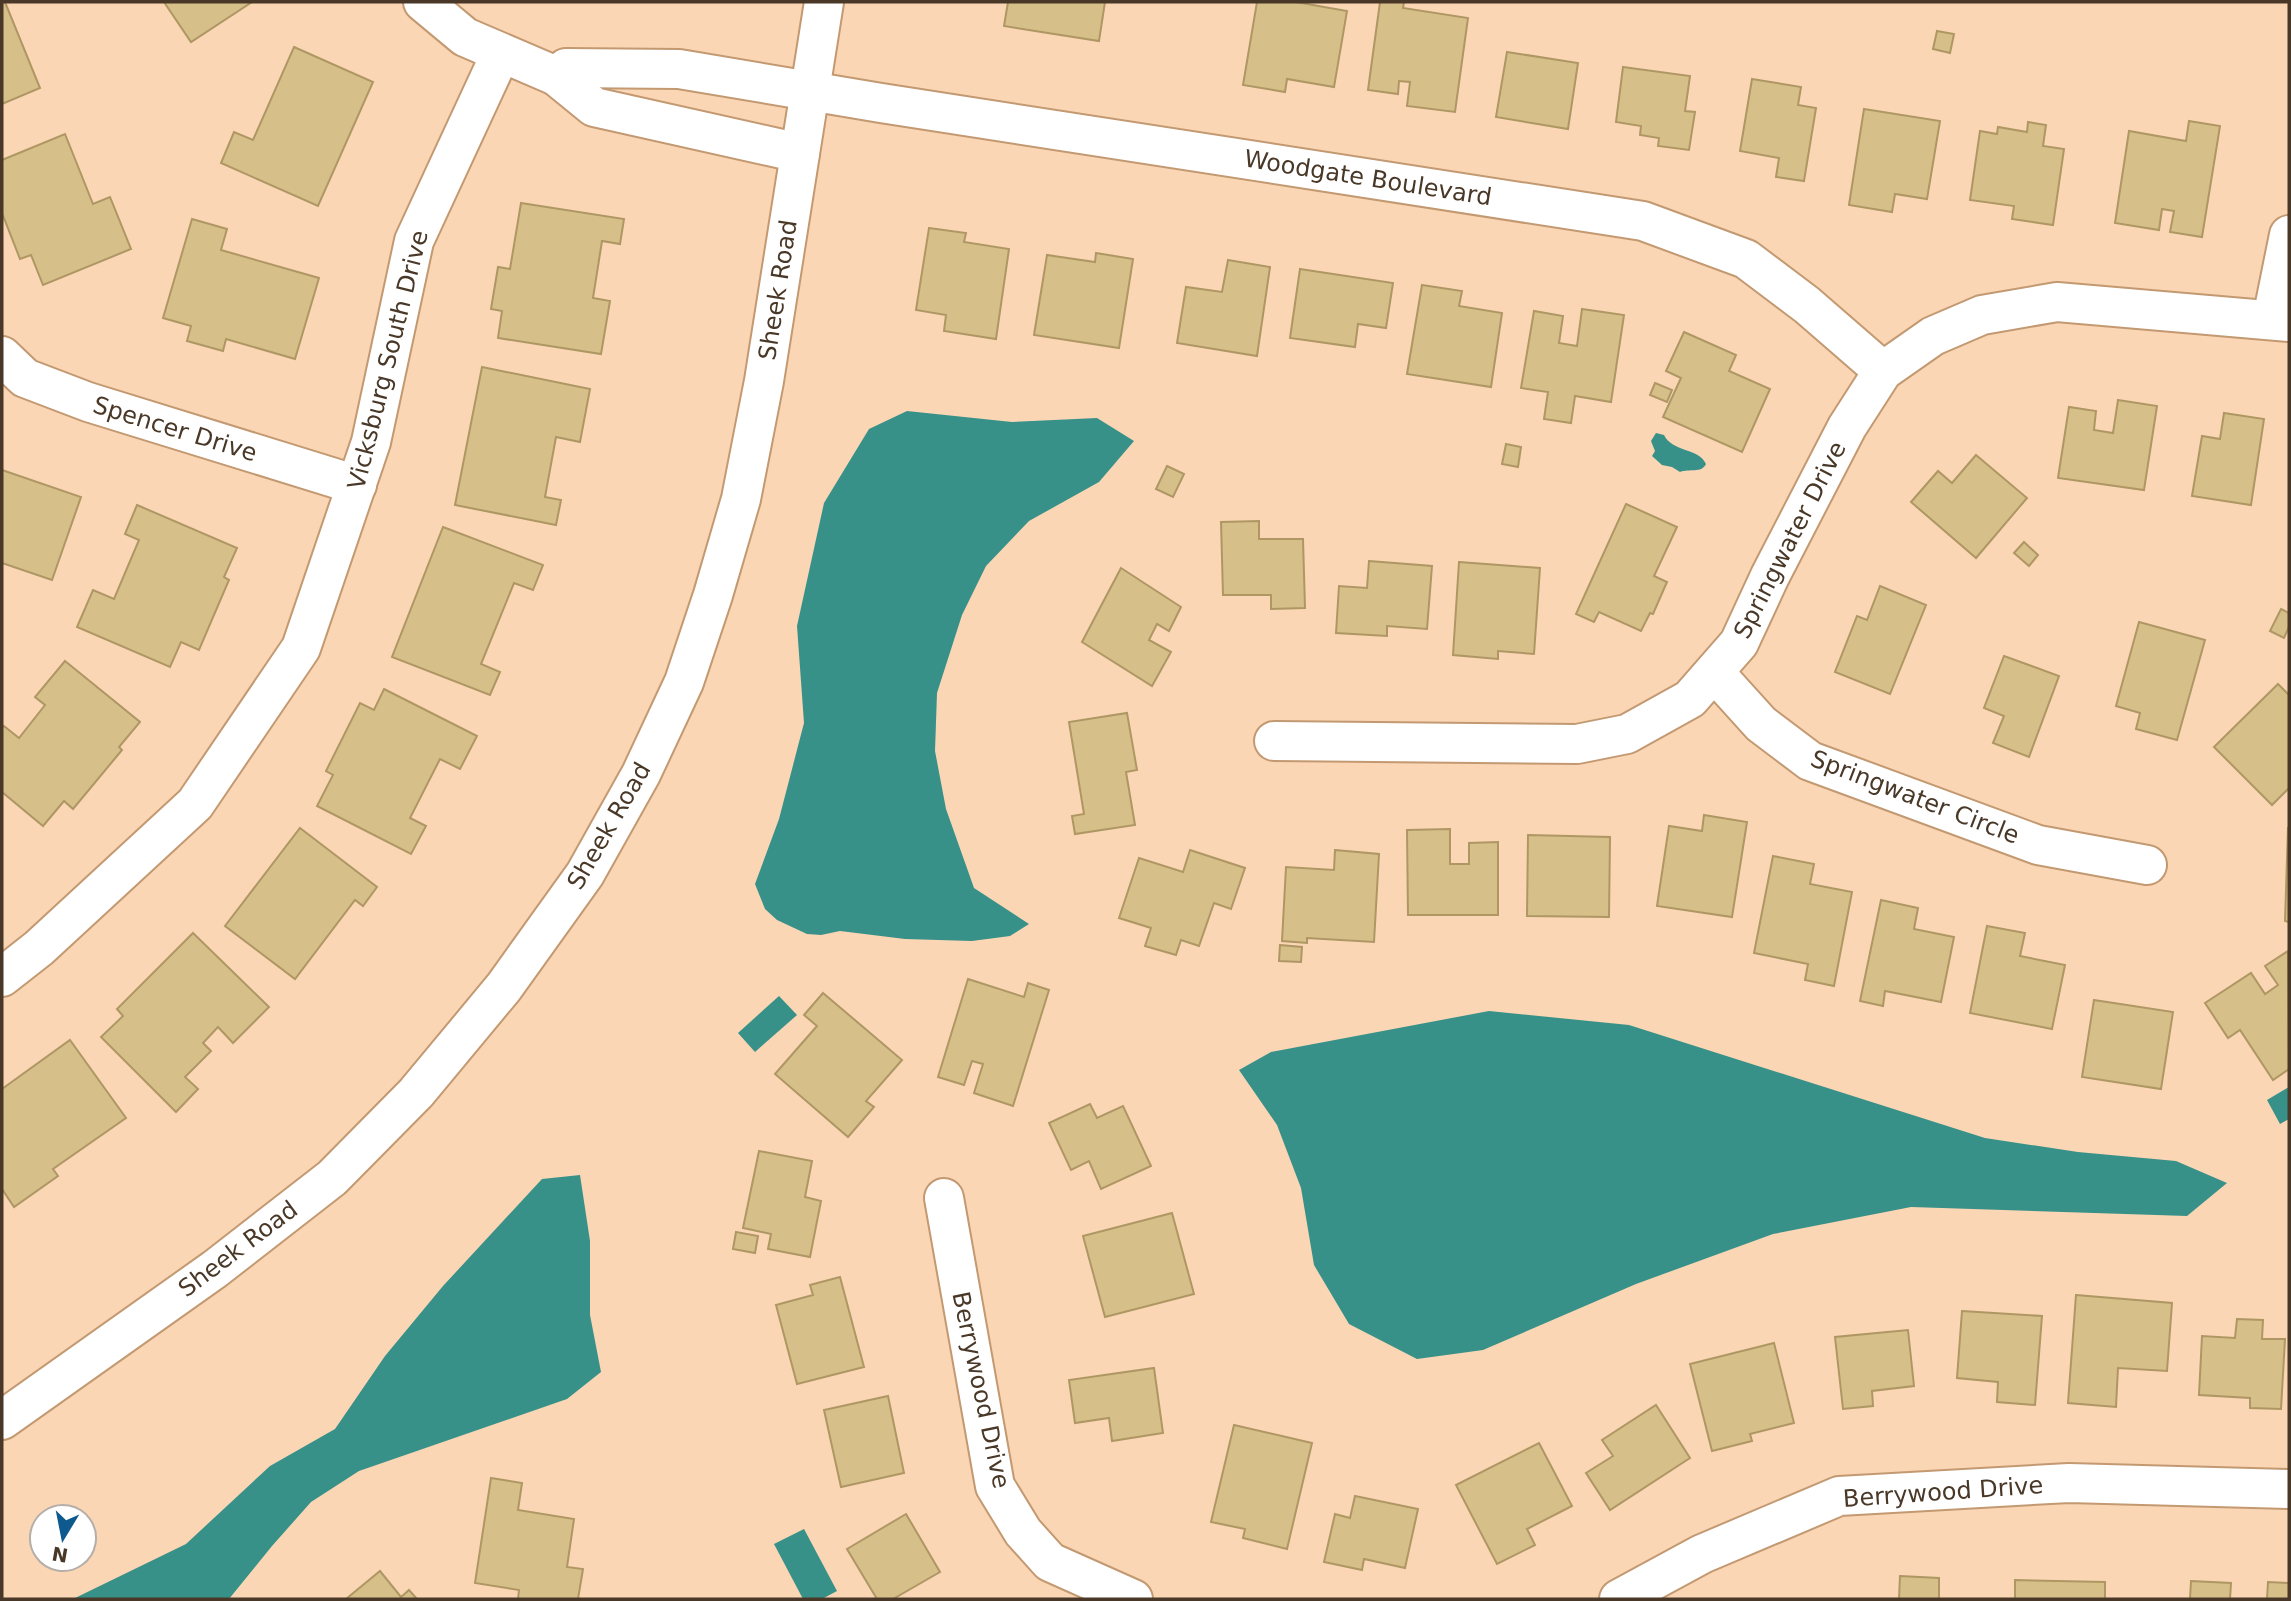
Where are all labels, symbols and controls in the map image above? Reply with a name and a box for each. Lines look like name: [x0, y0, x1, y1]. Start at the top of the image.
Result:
street label: Woodgate Boulevard: [1242, 145, 1494, 211]
street label: Sheek Road: [753, 218, 803, 362]
street label: Vicksburg South Drive: [342, 227, 434, 493]
street label: Spencer Drive: [90, 391, 260, 467]
street label: Springwater Drive: [1728, 437, 1852, 643]
street label: Springwater Circle: [1807, 744, 2023, 850]
street label: Sheek Road: [561, 758, 657, 894]
street label: Sheek Road: [173, 1195, 303, 1303]
street label: Berrywood Drive: [946, 1289, 1016, 1491]
street label: Berrywood Drive: [1842, 1471, 2044, 1513]
north arrow: [28, 1503, 98, 1573]
text: N: [50, 1543, 70, 1567]

